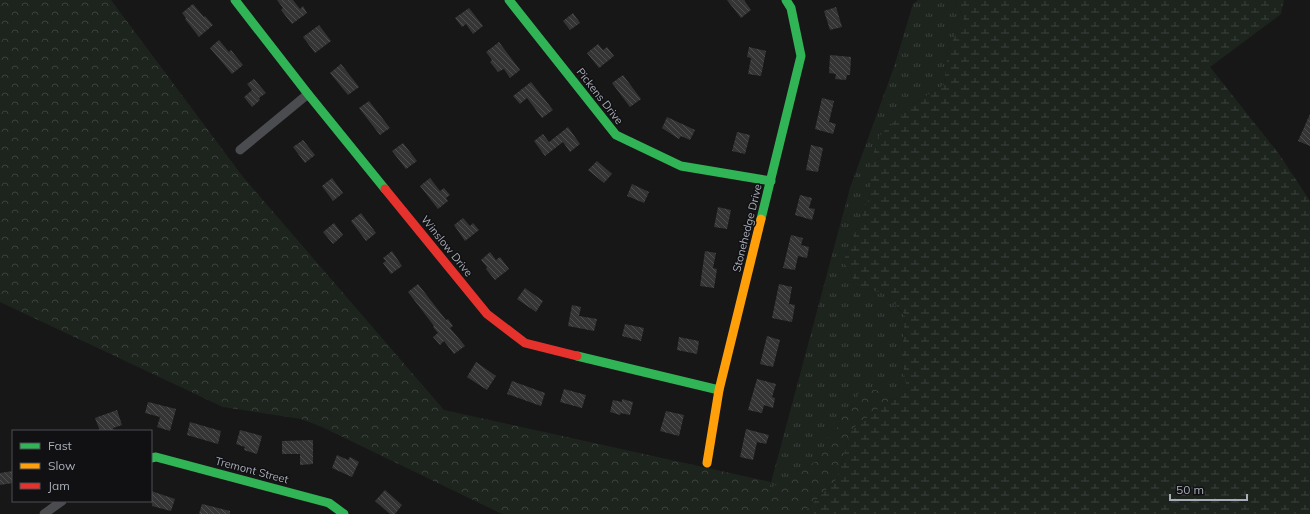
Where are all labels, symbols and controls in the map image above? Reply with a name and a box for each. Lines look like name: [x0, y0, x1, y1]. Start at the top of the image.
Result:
street label: Pickens Drive: [574, 65, 626, 127]
street label: Stonehedge Drive: [729, 182, 765, 274]
street label: Winslow Drive: [418, 213, 476, 279]
legend: [12, 430, 152, 502]
text: Fast: [48, 438, 72, 453]
street label: Tremont Street: [214, 454, 290, 487]
text: Slow: [48, 458, 76, 473]
scale bar: [1170, 476, 1247, 502]
text: Jam: [48, 478, 70, 493]
text: 50 m: [1176, 482, 1204, 497]

